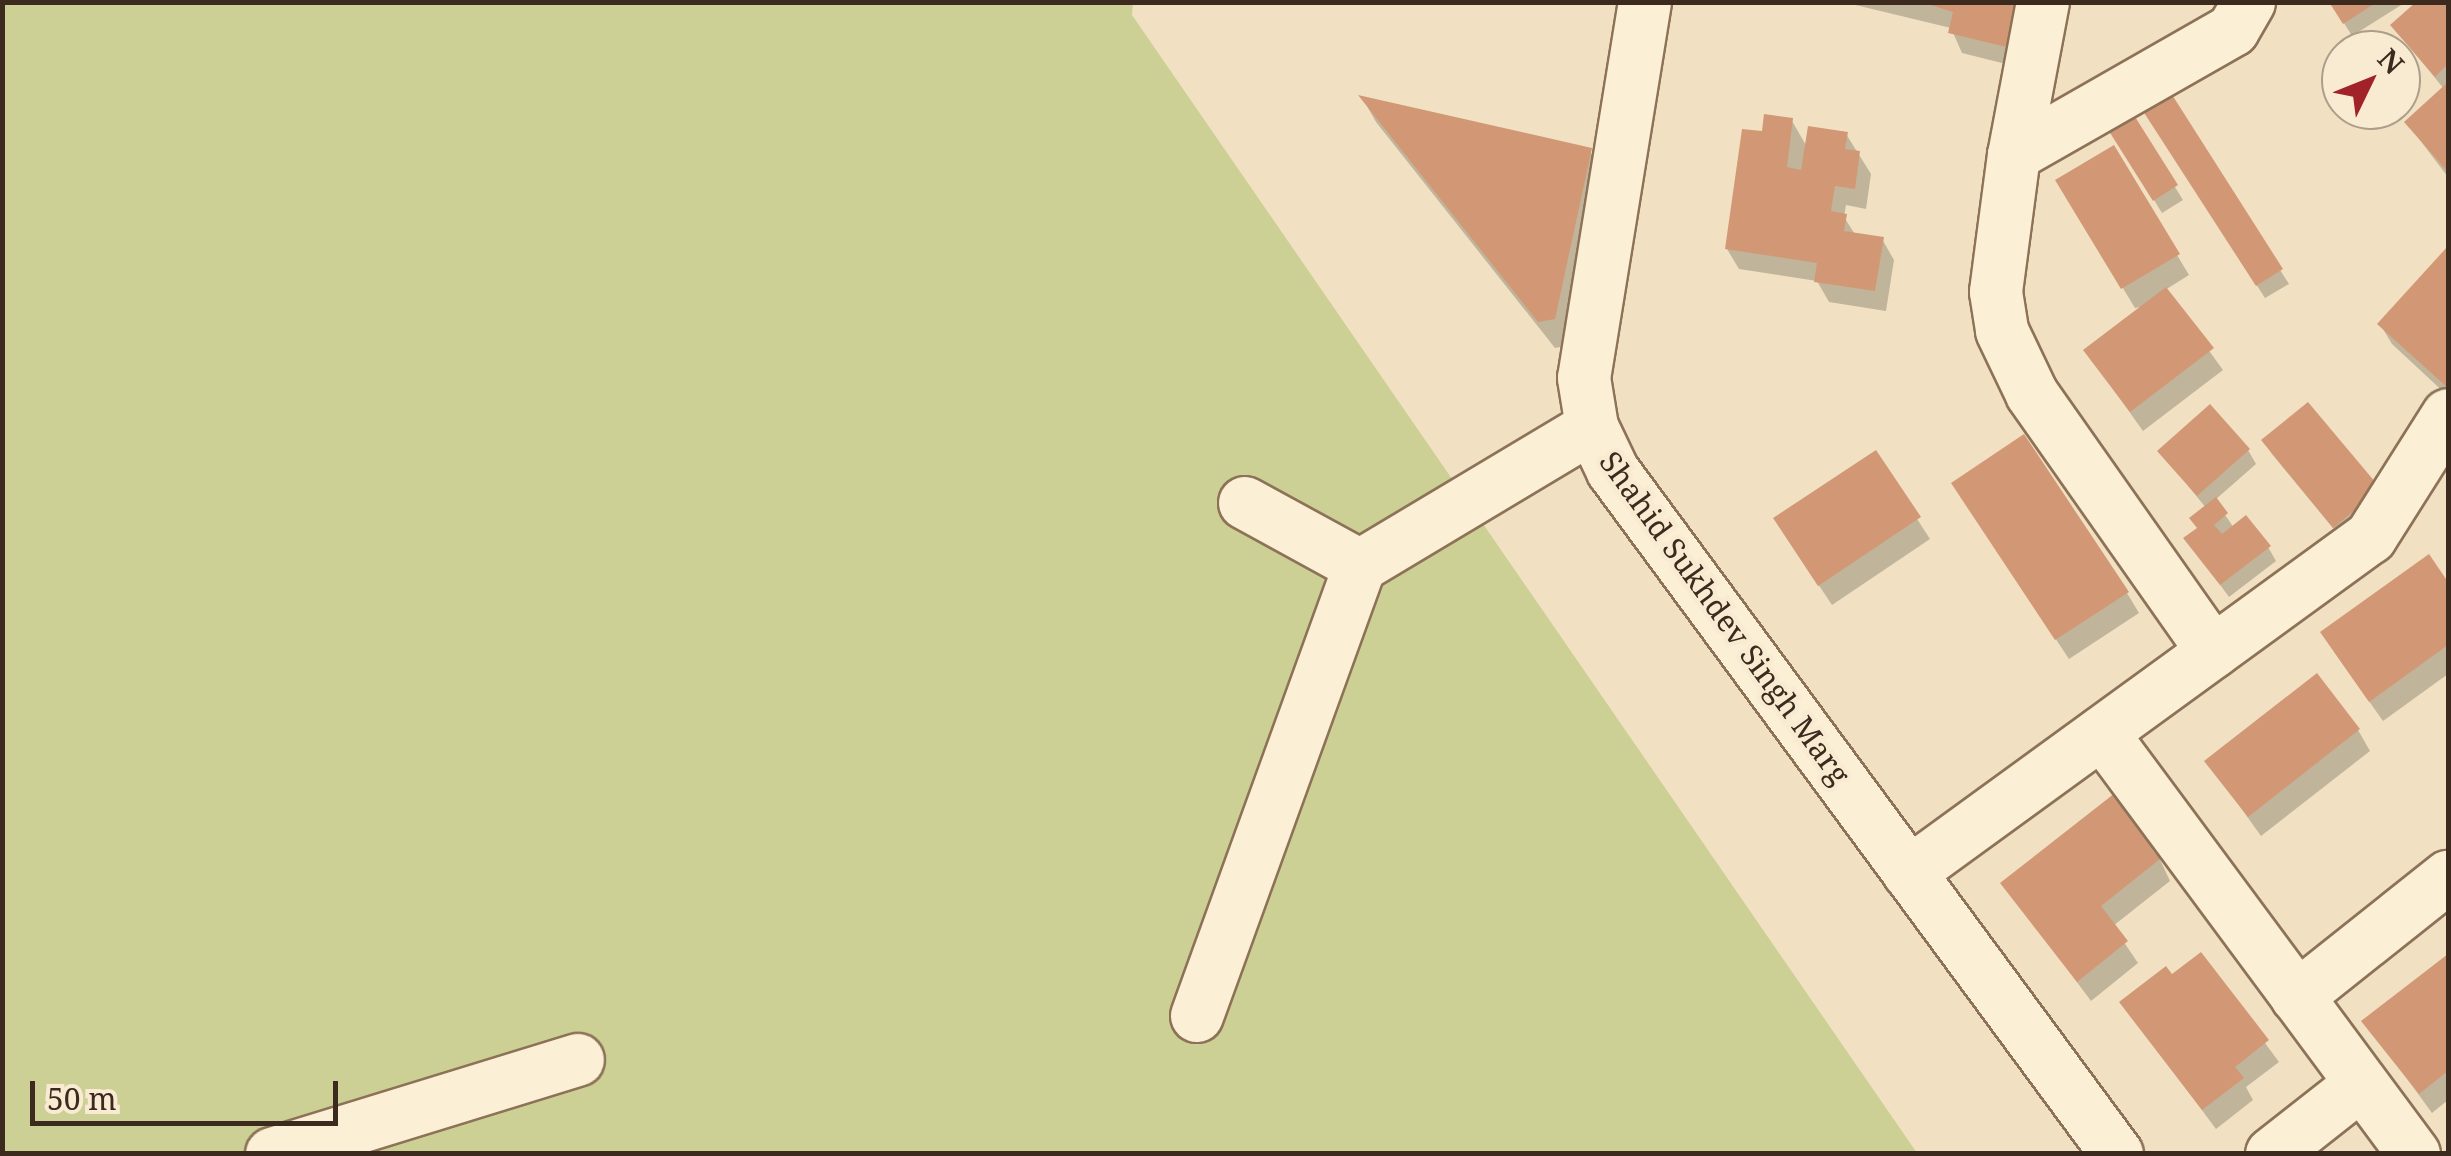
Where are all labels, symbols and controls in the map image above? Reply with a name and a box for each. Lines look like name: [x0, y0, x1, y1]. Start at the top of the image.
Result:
north arrow: [2321, 30, 2421, 130]
text: N: [2370, 40, 2413, 82]
street label: Shahid Sukhdev Singh Marg: [1592, 445, 1858, 791]
scale bar: [35, 1061, 342, 1123]
text: 50 m: [47, 1078, 117, 1119]

